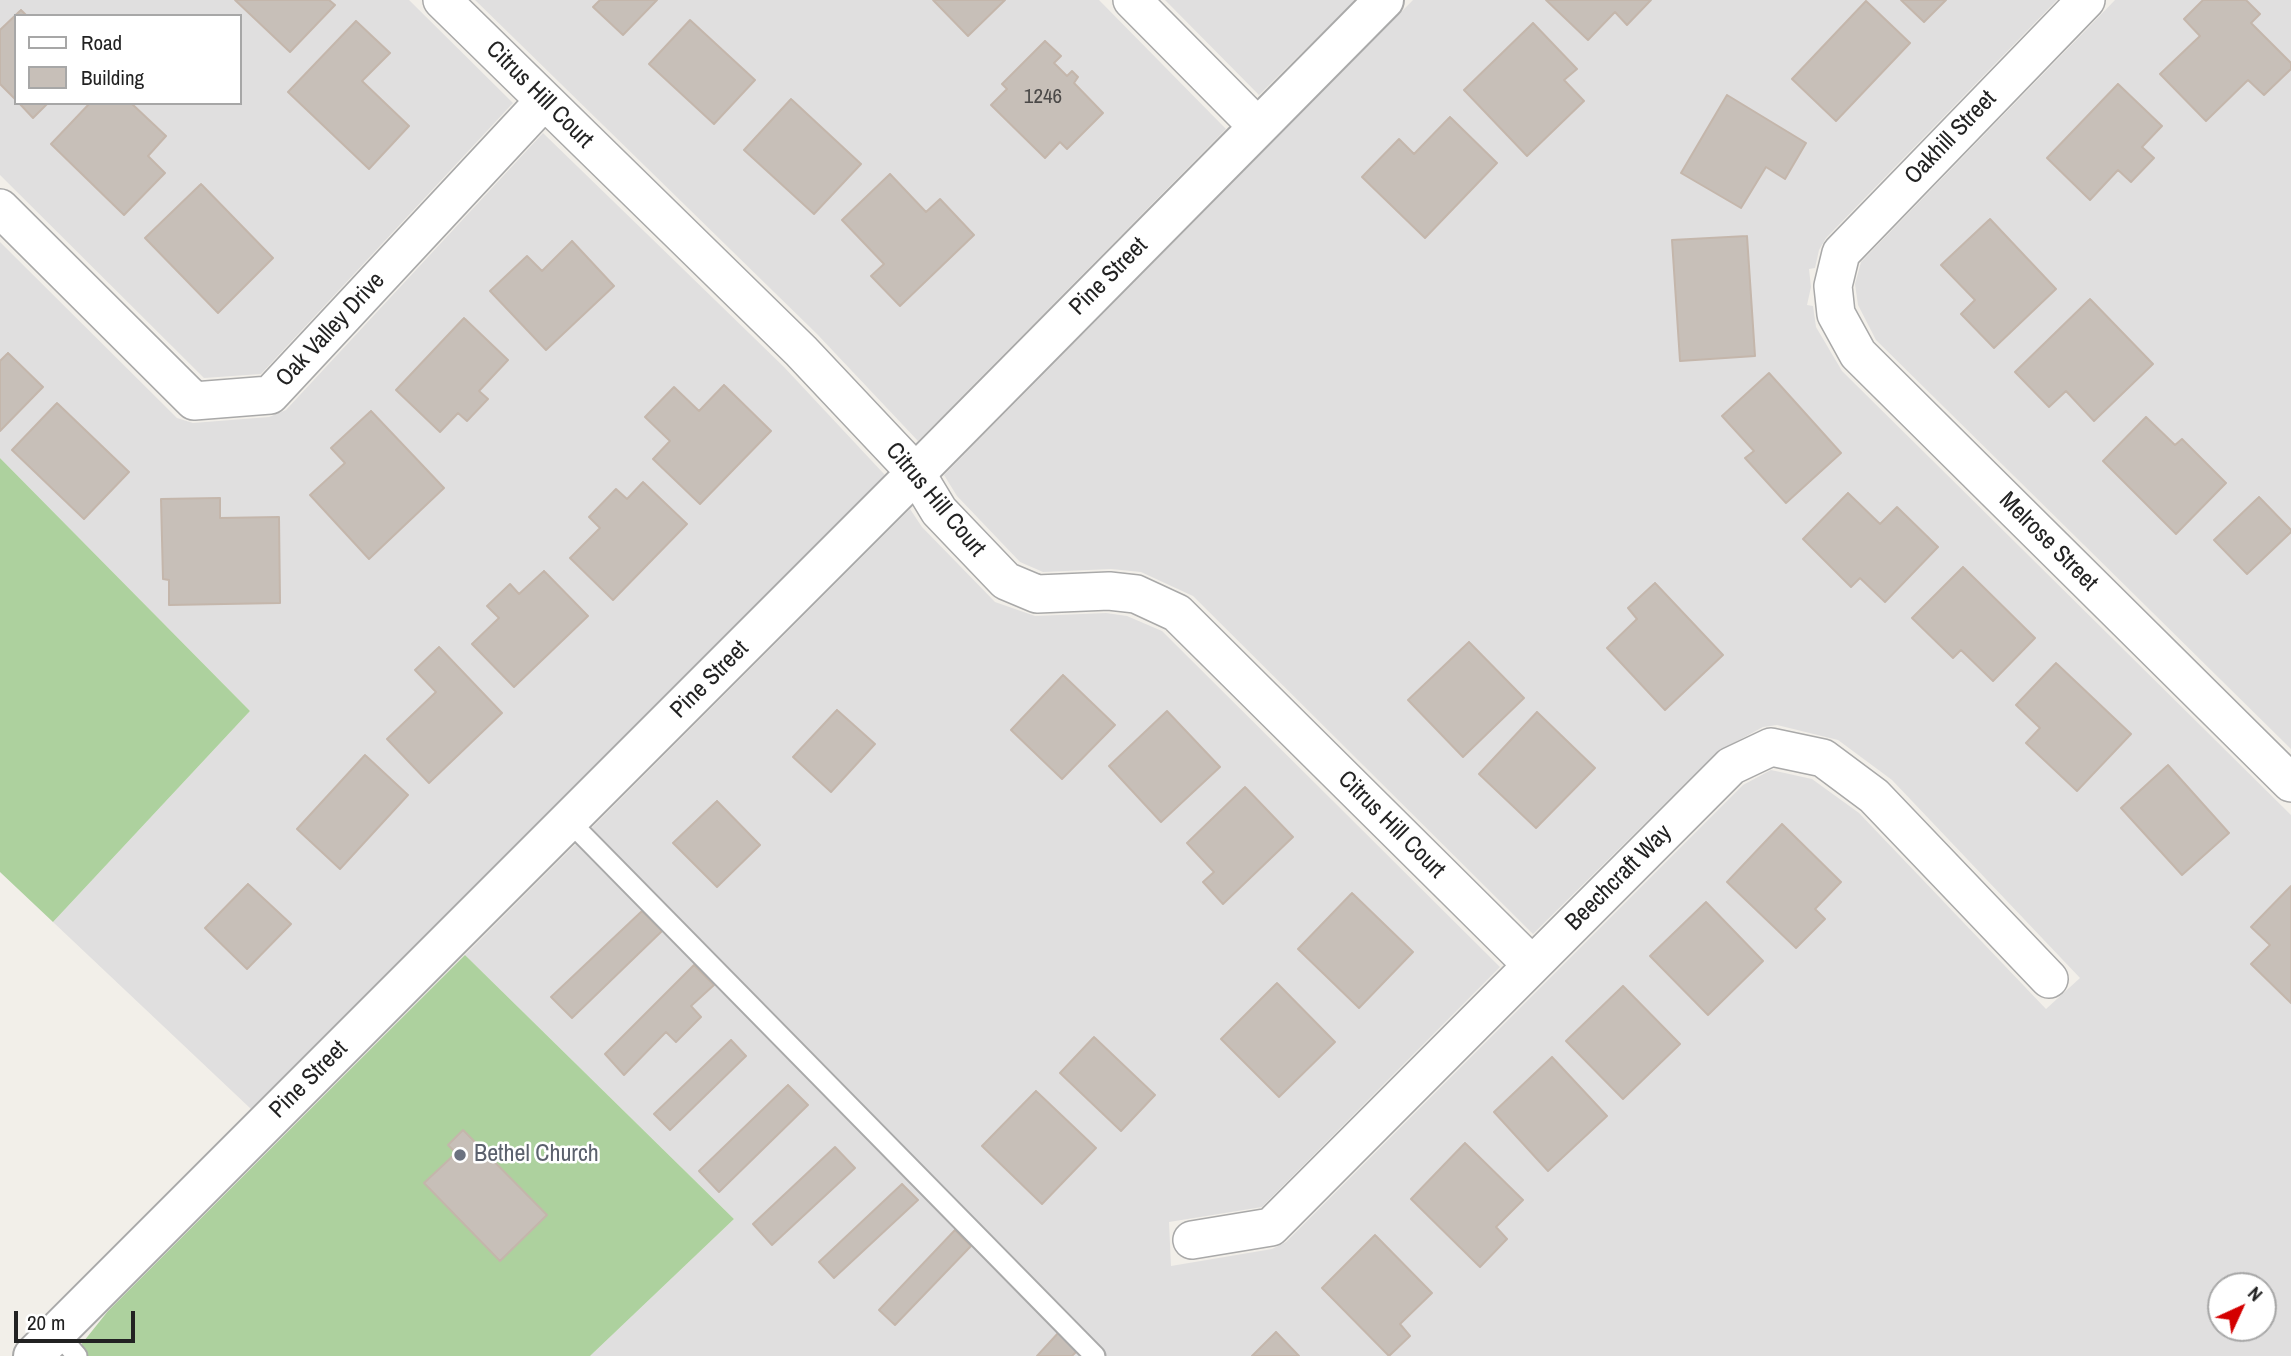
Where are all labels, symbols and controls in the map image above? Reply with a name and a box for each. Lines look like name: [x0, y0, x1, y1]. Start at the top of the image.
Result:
legend: [14, 14, 242, 105]
text: Road: [81, 28, 122, 57]
street label: Citrus Hill Court: [479, 35, 599, 155]
text: Building: [81, 63, 144, 92]
house number: 1246: [1024, 84, 1062, 110]
street label: Oakhill Street: [1899, 85, 2003, 191]
street label: Pine Street: [1064, 232, 1154, 322]
street label: Oak Valley Drive: [271, 267, 391, 393]
street label: Citrus Hill Court: [879, 437, 991, 563]
street label: Melrose Street: [1993, 487, 2103, 597]
street label: Pine Street: [665, 635, 755, 725]
street label: Citrus Hill Court: [1331, 765, 1451, 885]
street label: Beechcraft Way: [1560, 819, 1678, 937]
street label: Pine Street: [264, 1035, 354, 1125]
place label: Bethel Church: [474, 1141, 599, 1169]
marker: Bethel Church: [452, 1147, 468, 1163]
north arrow: [2207, 1272, 2277, 1342]
text: N: [2242, 1280, 2269, 1307]
scale bar: [18, 1296, 138, 1340]
text: 20 m: [27, 1308, 65, 1337]

